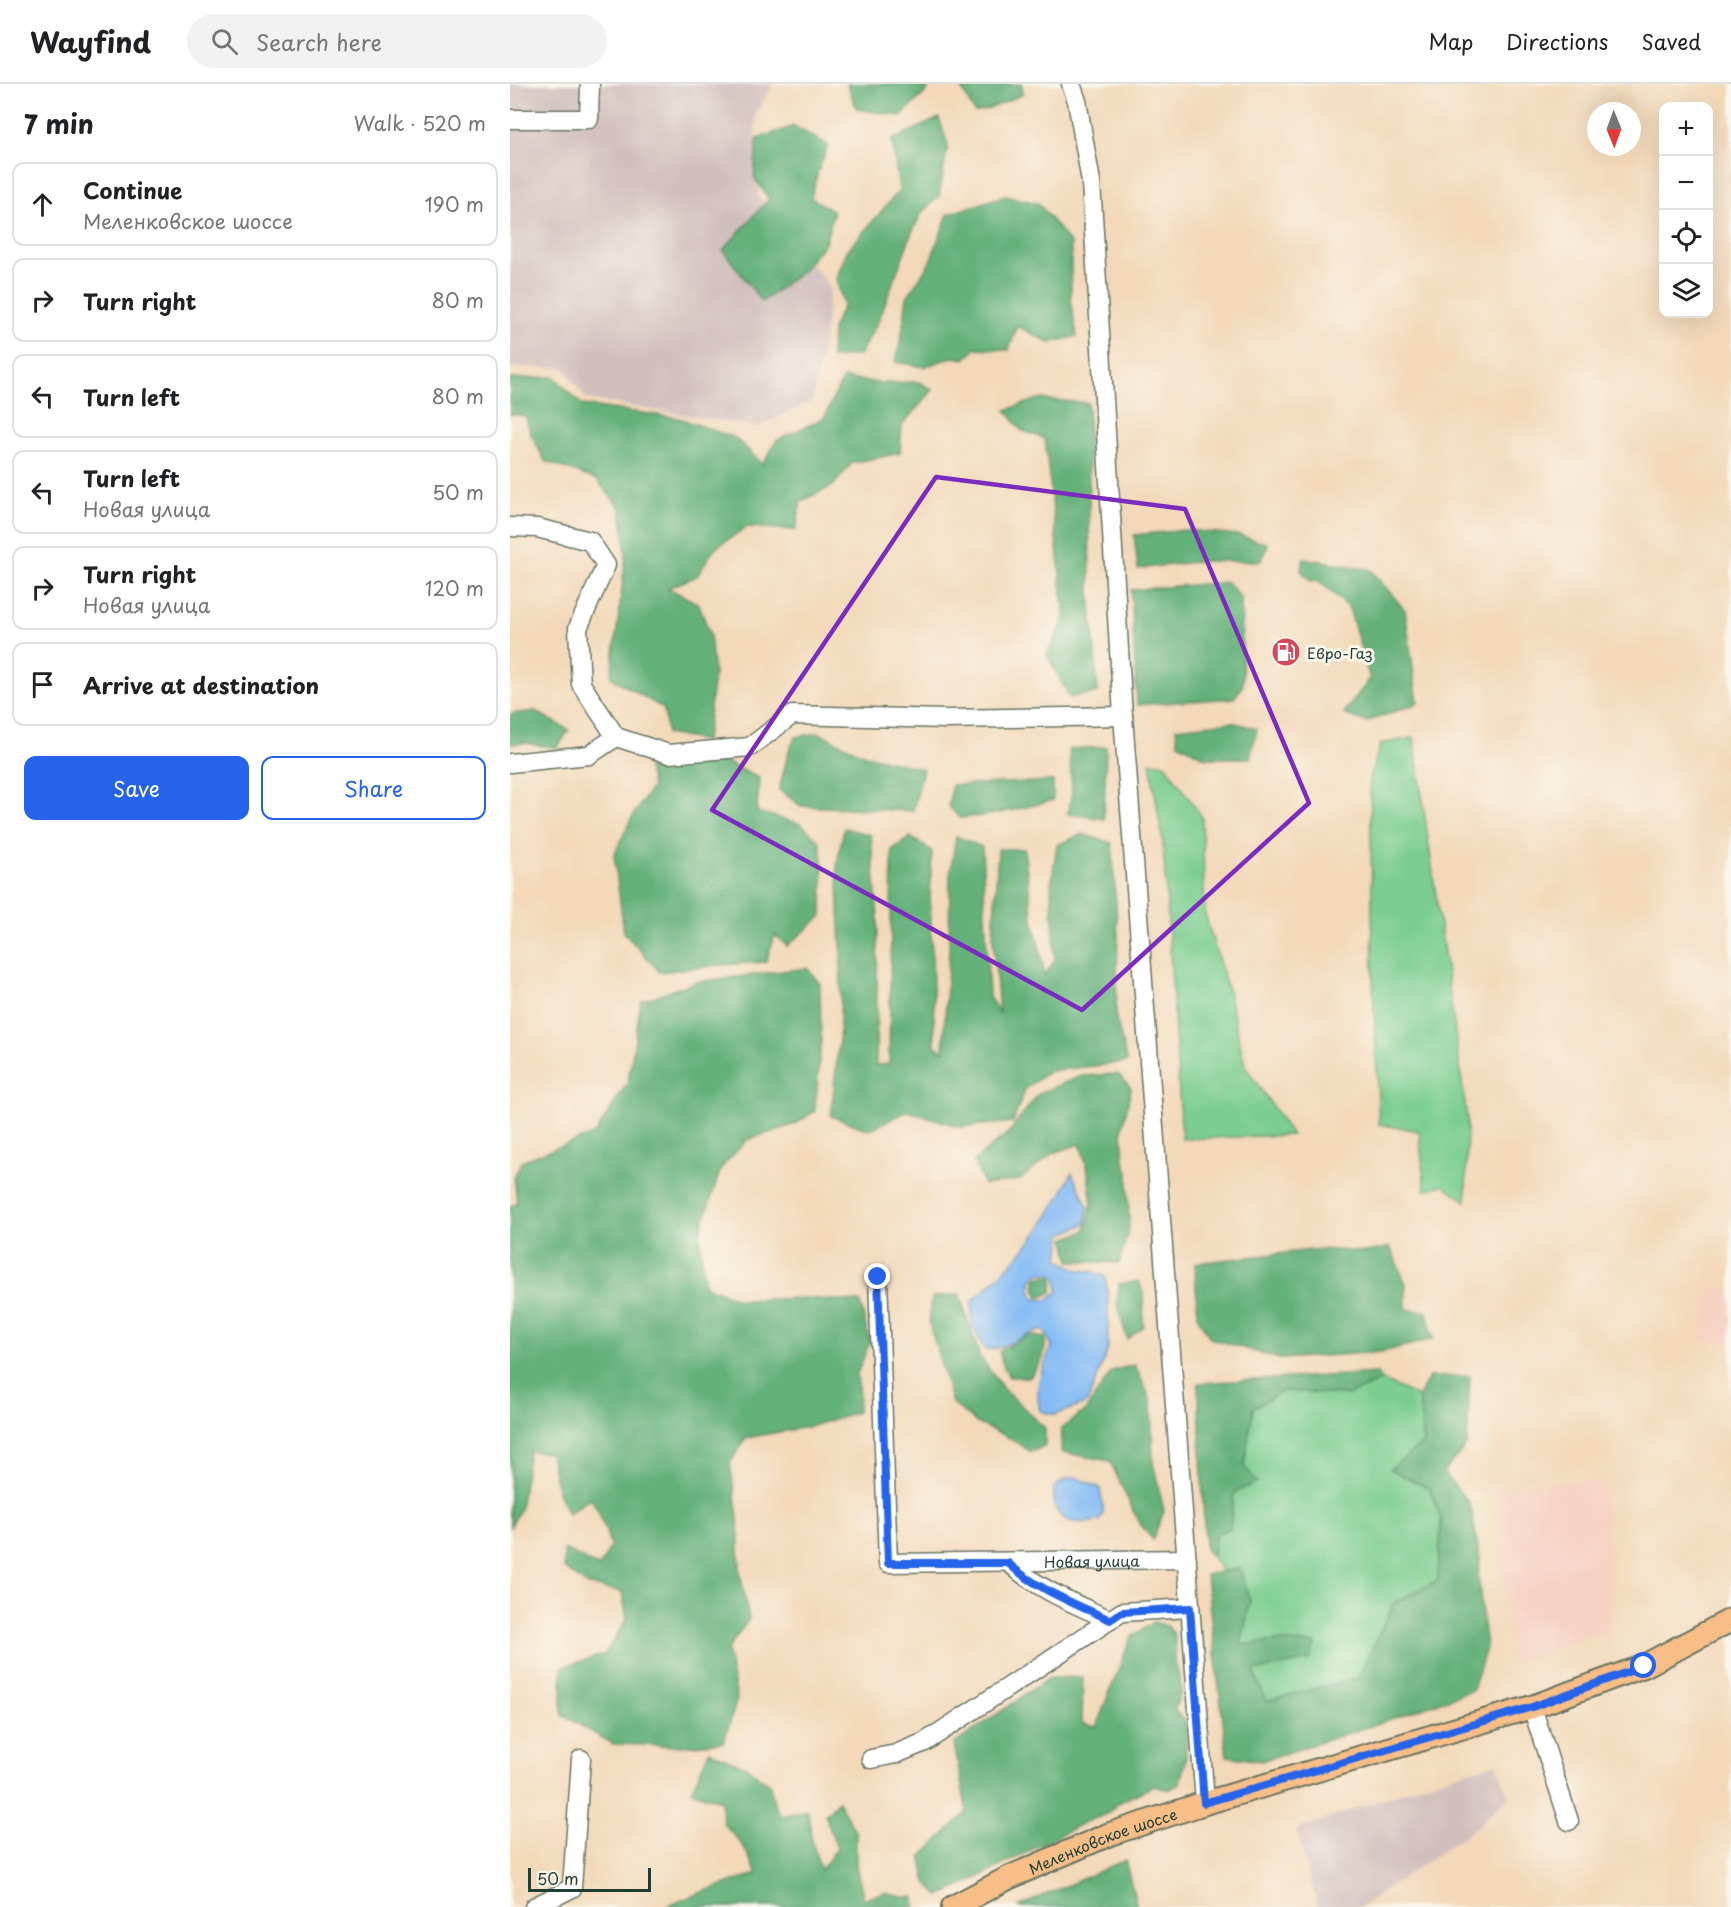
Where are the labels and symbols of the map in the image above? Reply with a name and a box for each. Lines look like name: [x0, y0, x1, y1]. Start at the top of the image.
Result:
north arrow: [1587, 102, 1641, 156]
fuel station icon: Евро-Газ: [1270, 636, 1302, 668]
place label: Евро-Газ: [1307, 641, 1373, 664]
route end: [864, 1263, 890, 1289]
street label: Новая улица: [1044, 1548, 1140, 1572]
route start: [1630, 1652, 1656, 1678]
street label: Меленковское шоссе: [1025, 1801, 1180, 1879]
scale bar: [528, 1865, 651, 1892]

